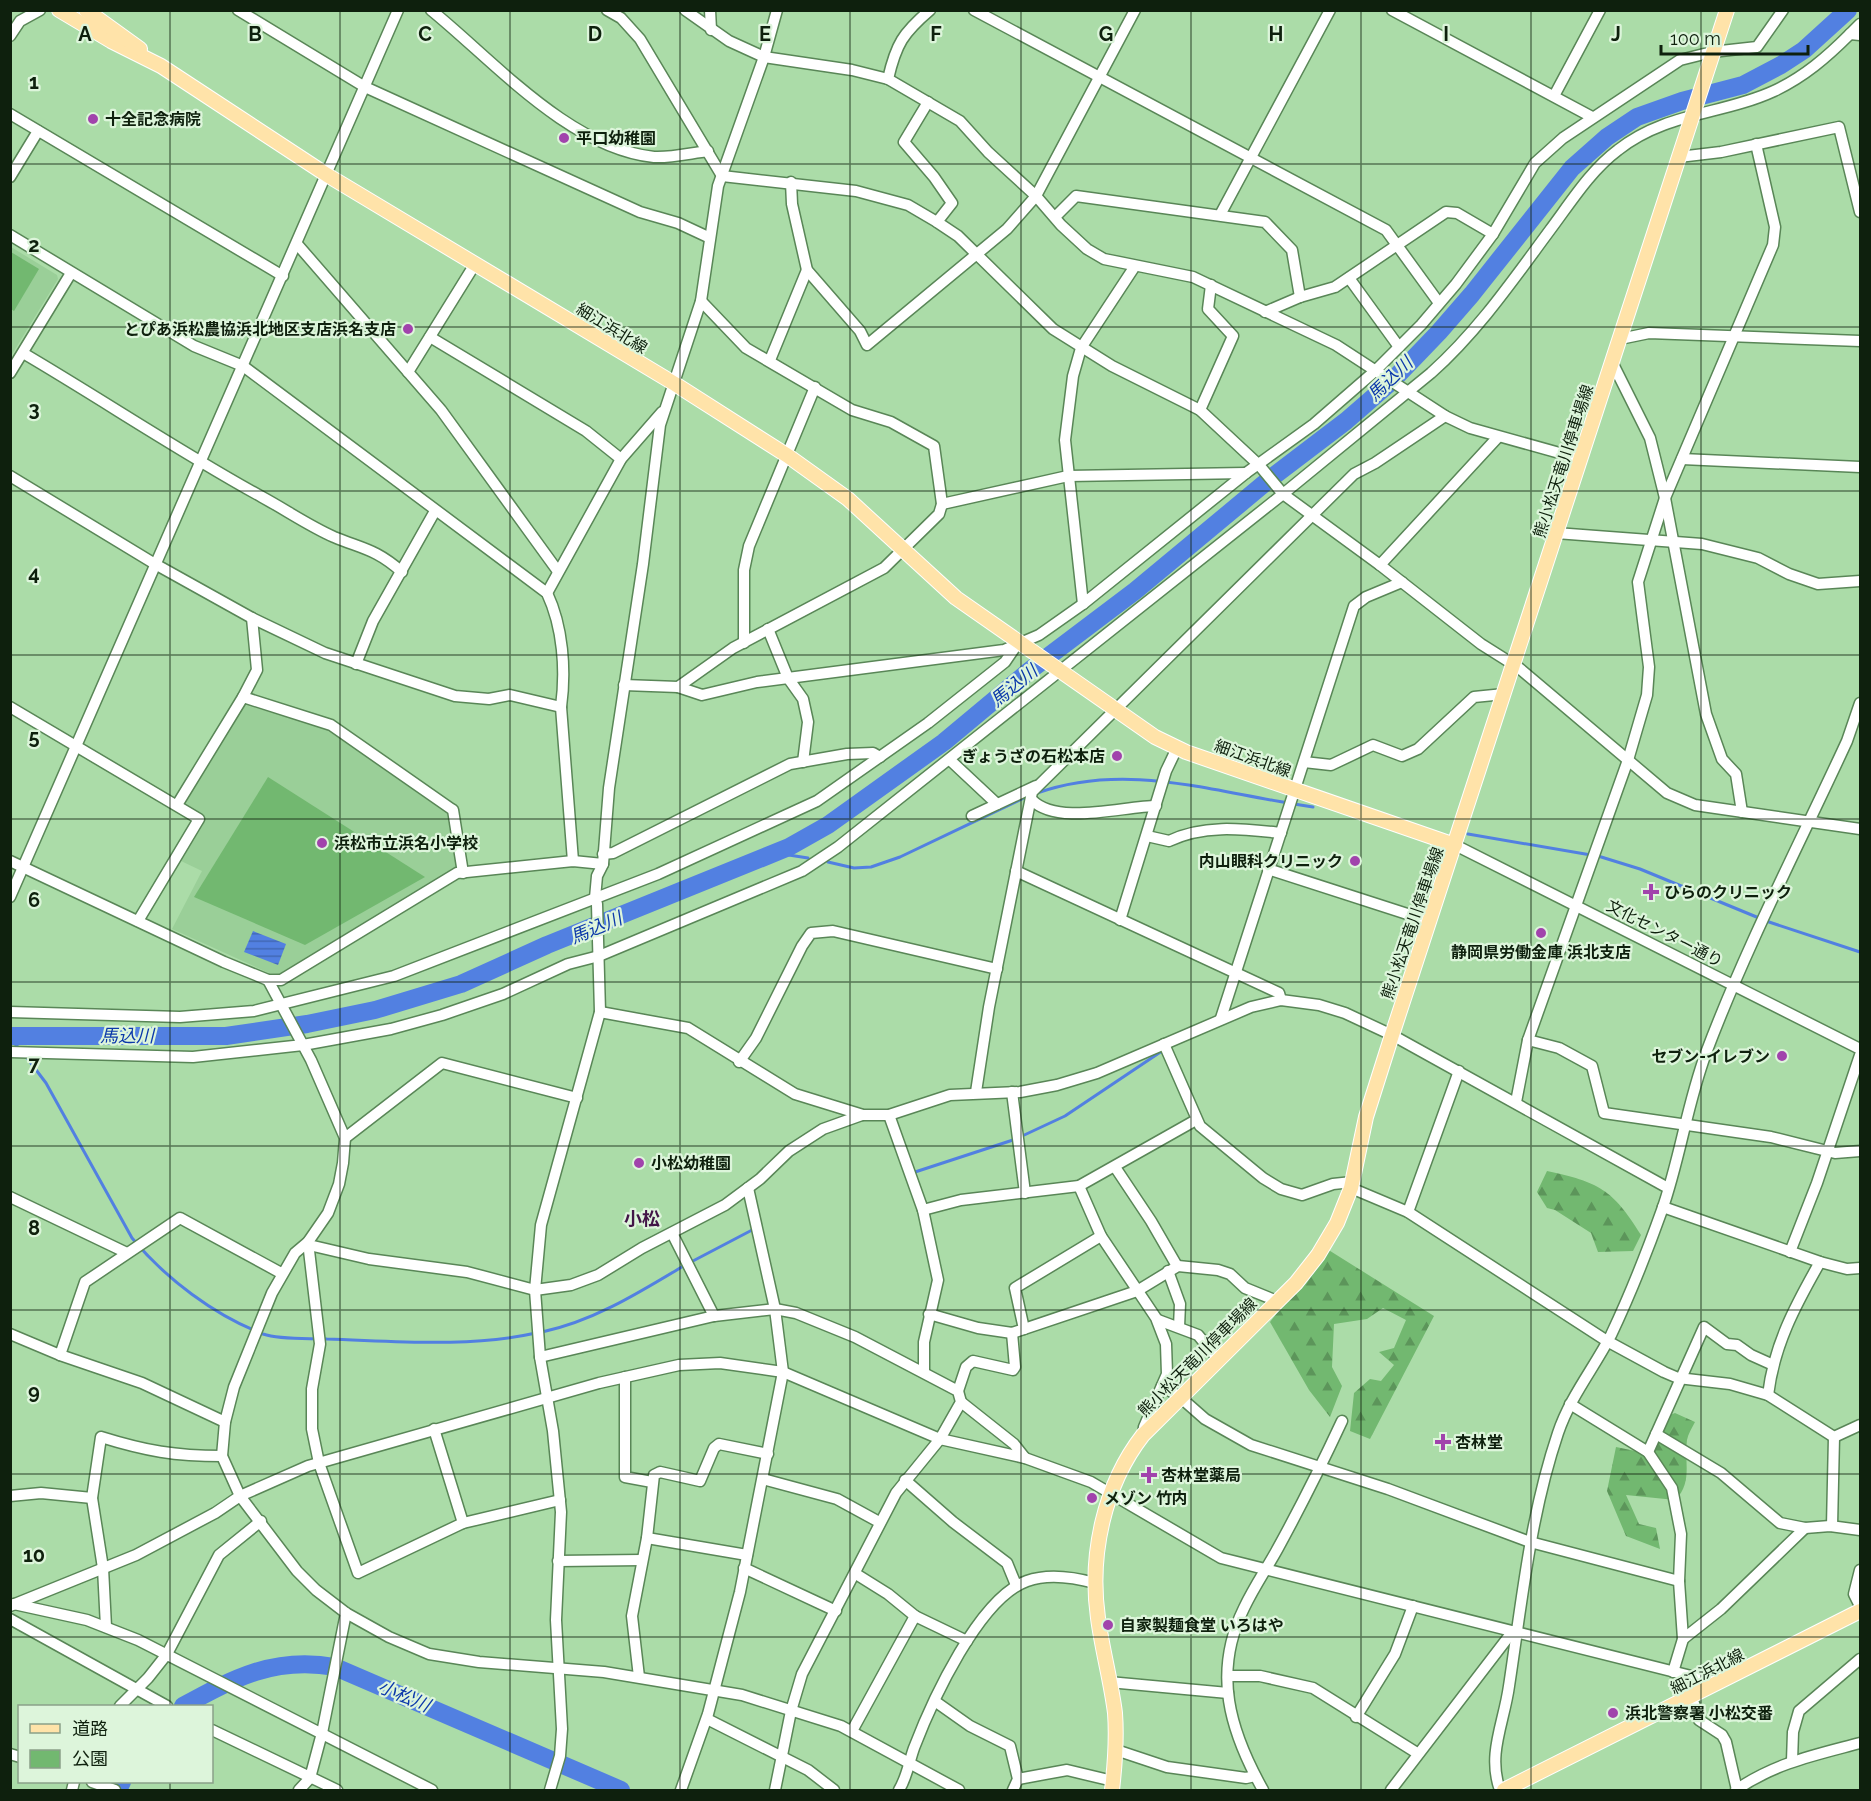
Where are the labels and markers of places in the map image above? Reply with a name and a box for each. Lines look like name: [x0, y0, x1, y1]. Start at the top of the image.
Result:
place label: 十全記念病院: [105, 110, 201, 129]
marker: 十全記念病院: [86, 112, 100, 126]
place label: 平口幼稚園: [576, 129, 656, 148]
marker: 平口幼稚園: [557, 131, 571, 145]
place label: とぴあ浜松農協浜北地区支店浜名支店: [124, 320, 396, 339]
marker: とぴあ浜松農協浜北地区支店浜名支店: [401, 322, 415, 336]
place label: ぎょうざの石松本店: [962, 747, 1105, 766]
marker: ぎょうざの石松本店: [1110, 749, 1124, 763]
place label: 浜松市立浜名小学校: [334, 834, 478, 853]
marker: 浜松市立浜名小学校: [315, 836, 329, 850]
place label: 内山眼科クリニック: [1199, 852, 1343, 871]
marker: 内山眼科クリニック: [1348, 854, 1362, 868]
marker: ひらのクリニック: [1642, 883, 1660, 901]
place label: ひらのクリニック: [1664, 883, 1792, 902]
marker: 静岡県労働金庫 浜北支店: [1534, 926, 1548, 940]
place label: 静岡県労働金庫 浜北支店: [1451, 943, 1631, 962]
place label: セブン-イレブン: [1651, 1047, 1770, 1066]
marker: セブン-イレブン: [1775, 1049, 1789, 1063]
place label: 小松幼稚園: [651, 1154, 731, 1173]
marker: 小松幼稚園: [632, 1156, 646, 1170]
place label: 杏林堂: [1455, 1433, 1503, 1452]
marker: 杏林堂: [1436, 1435, 1450, 1449]
place label: 杏林堂薬局: [1161, 1466, 1241, 1485]
marker: 杏林堂薬局: [1142, 1468, 1156, 1482]
place label: メゾン 竹内: [1104, 1489, 1188, 1508]
marker: メゾン 竹内: [1085, 1491, 1099, 1505]
place label: 自家製麺食堂 いろはや: [1120, 1616, 1284, 1635]
marker: 自家製麺食堂 いろはや: [1101, 1618, 1115, 1632]
place label: 浜北警察署 小松交番: [1625, 1704, 1773, 1723]
marker: 浜北警察署 小松交番: [1606, 1706, 1620, 1720]

